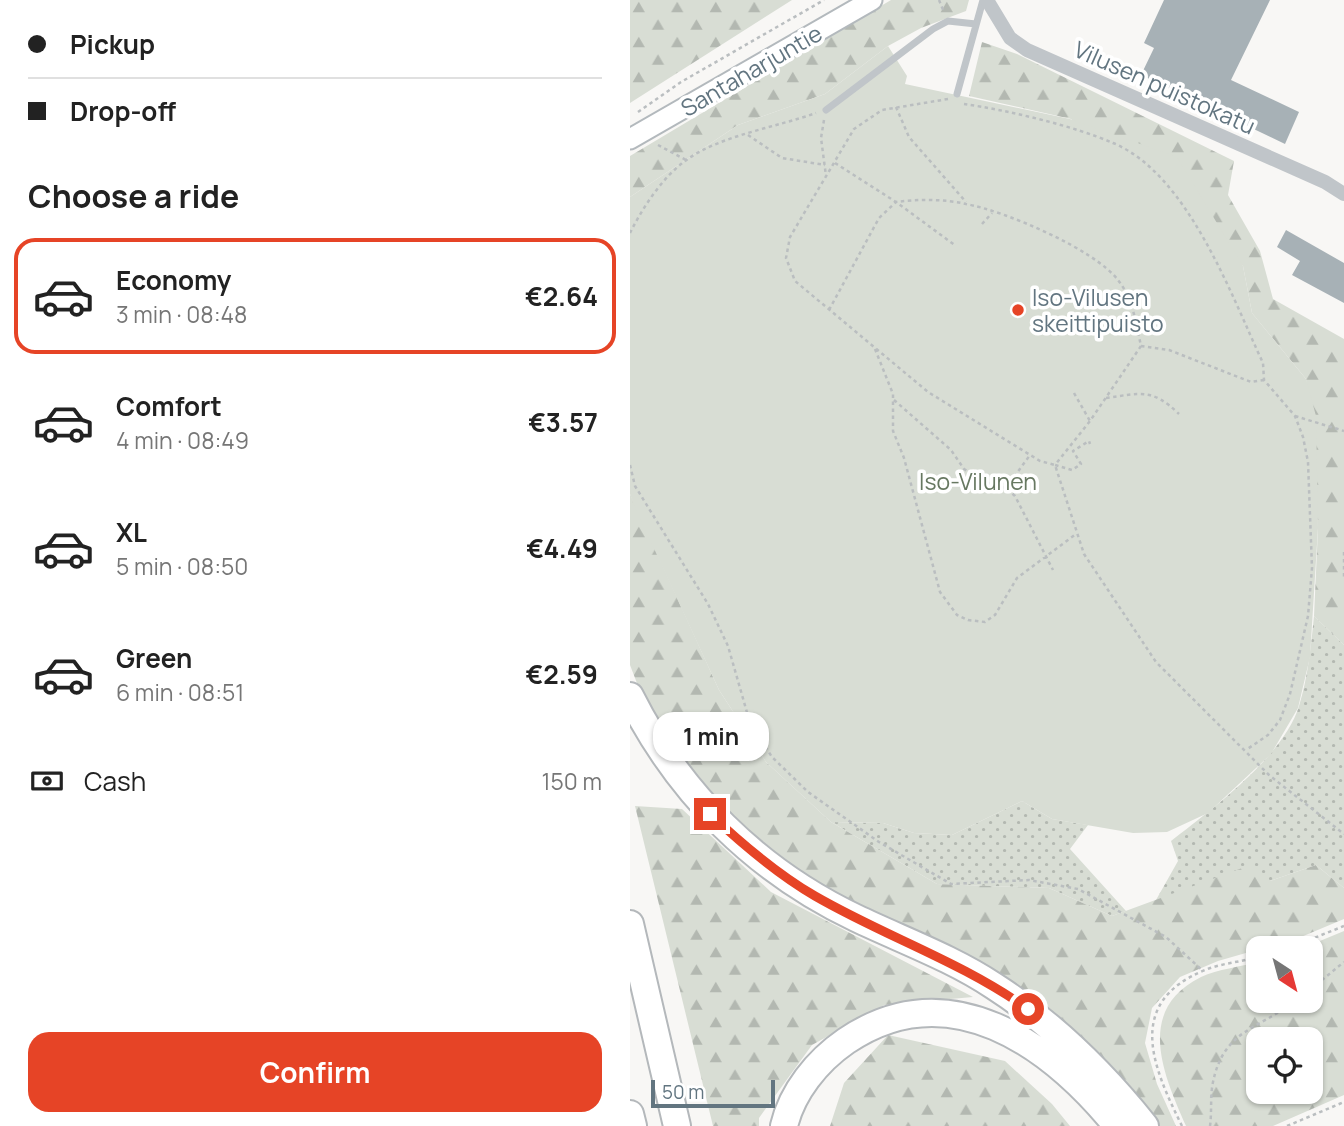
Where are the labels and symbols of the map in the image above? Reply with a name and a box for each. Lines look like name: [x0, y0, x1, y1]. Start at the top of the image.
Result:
street label: Santaharjuntie: [674, 17, 828, 123]
street label: Vilusen puistokatu: [1069, 33, 1261, 141]
place label: Iso-Vilusen skeittipuisto: [1032, 281, 1164, 339]
marker: Iso-Vilusen skeittipuisto: [1010, 302, 1026, 318]
park label: Iso-Vilunen: [919, 465, 1037, 497]
callout: 1 min: [652, 712, 768, 762]
route end: [694, 798, 726, 830]
north arrow: [1246, 936, 1323, 1013]
route start: [1012, 993, 1044, 1025]
scale bar: [651, 1077, 775, 1109]

